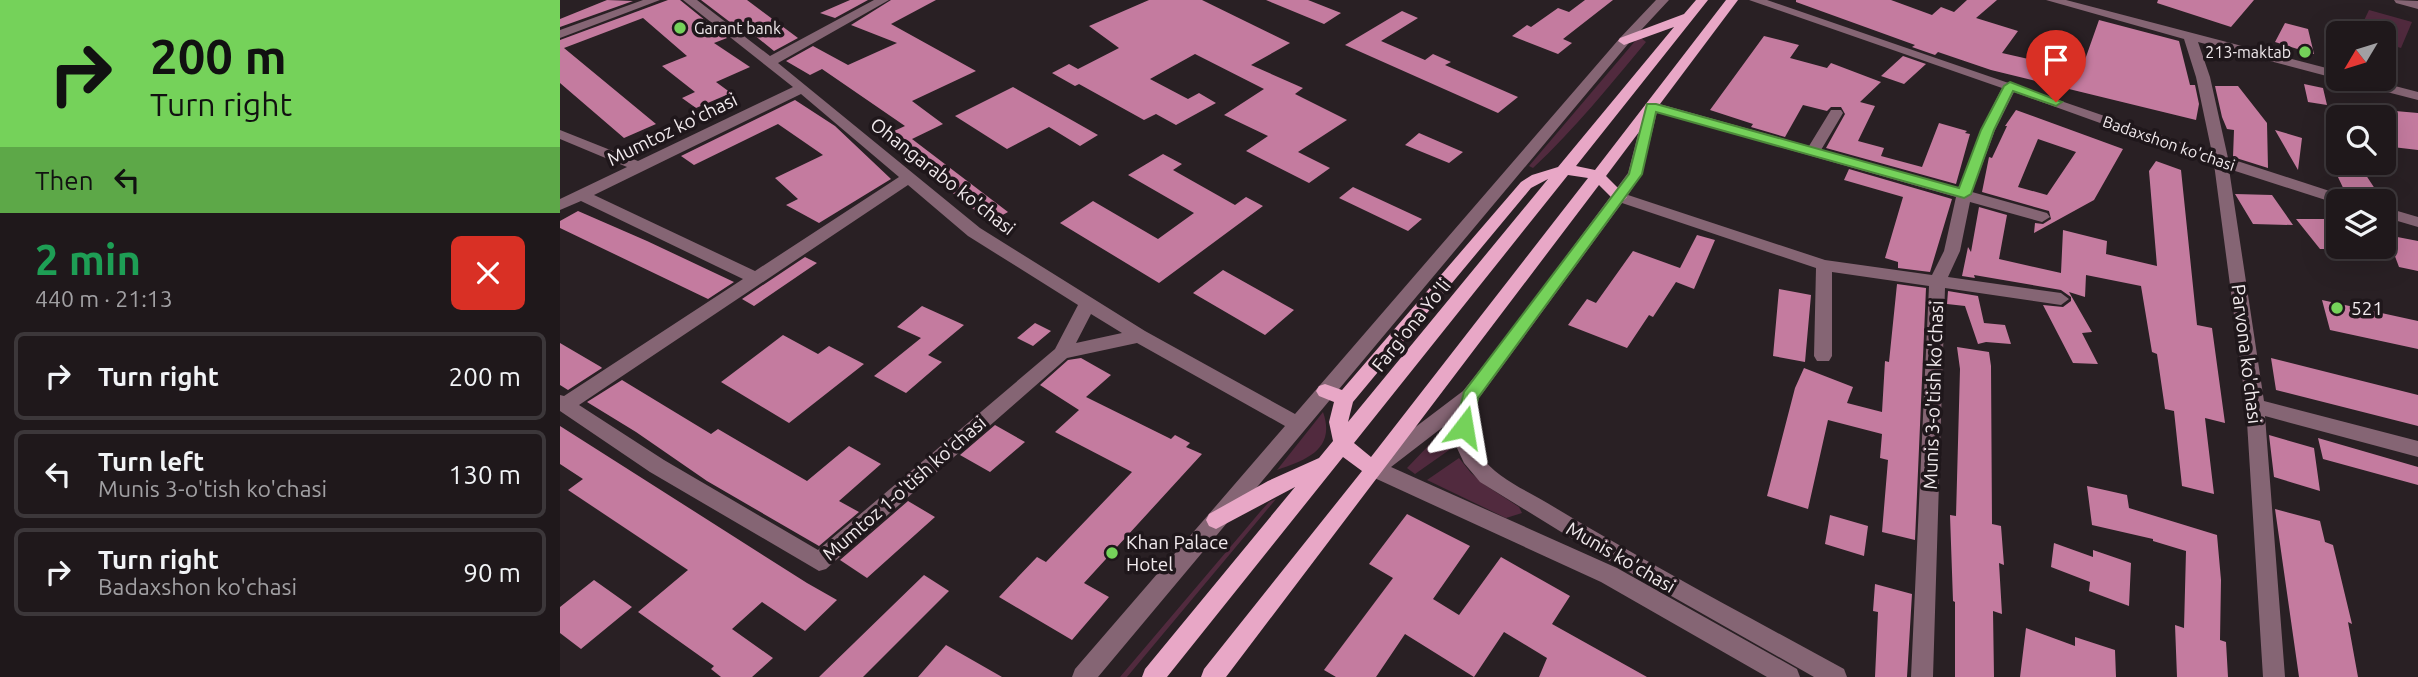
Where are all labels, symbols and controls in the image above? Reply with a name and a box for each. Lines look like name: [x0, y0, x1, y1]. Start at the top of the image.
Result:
place label: Garant bank: [694, 19, 781, 37]
marker: Garant bank: [672, 20, 688, 36]
north arrow: [2326, 21, 2396, 91]
map controls: [2326, 21, 2396, 259]
icon: right: [35, 28, 126, 119]
text: 200 m: [150, 28, 287, 83]
pin: [2026, 30, 2086, 102]
icon: arrive: [2037, 41, 2075, 79]
place label: 213-maktab: [2205, 43, 2291, 61]
marker: 213-maktab: [2297, 44, 2313, 60]
text: Turn right: [150, 86, 292, 122]
street label: Mumtoz ko'chasi: [603, 88, 741, 170]
button: search: [2326, 105, 2396, 175]
street label: Badaxshon ko'chasi: [2101, 112, 2237, 174]
street label: Ohangarabo ko'chasi: [866, 113, 1020, 239]
icon: left: [108, 161, 146, 199]
text: Then: [35, 166, 94, 195]
button: layers: [2326, 189, 2396, 259]
text: 2 min: [35, 236, 141, 283]
button: close: [451, 236, 525, 310]
street label: Farg'ona Yo'li: [1367, 274, 1455, 376]
street label: Parvona ko'chasi: [2228, 283, 2266, 425]
text: 440 m · 21:13: [35, 286, 173, 311]
place label: 521: [2351, 297, 2383, 319]
street label: Munis 3-o'tish ko'chasi: [1919, 300, 1947, 490]
marker: 521: [2329, 300, 2345, 316]
icon: right: [39, 357, 77, 395]
text: Turn right: [98, 362, 219, 391]
text: 200 m: [449, 362, 521, 391]
position arrow: [1427, 390, 1501, 464]
street label: Mumtoz 1-o'tish ko'chasi: [818, 411, 990, 565]
text: Turn left: [98, 447, 204, 476]
icon: left: [39, 455, 77, 493]
text: 130 m: [449, 460, 521, 489]
text: Munis 3-o'tish ko'chasi: [98, 476, 327, 501]
street label: Munis ko'chasi: [1563, 517, 1679, 597]
place label: Khan Palace Hotel: [1126, 531, 1228, 575]
text: Turn right: [98, 545, 219, 574]
marker: Khan Palace Hotel: [1104, 545, 1120, 561]
icon: right: [39, 553, 77, 591]
text: 90 m: [463, 558, 521, 587]
text: Badaxshon ko'chasi: [98, 574, 297, 599]

